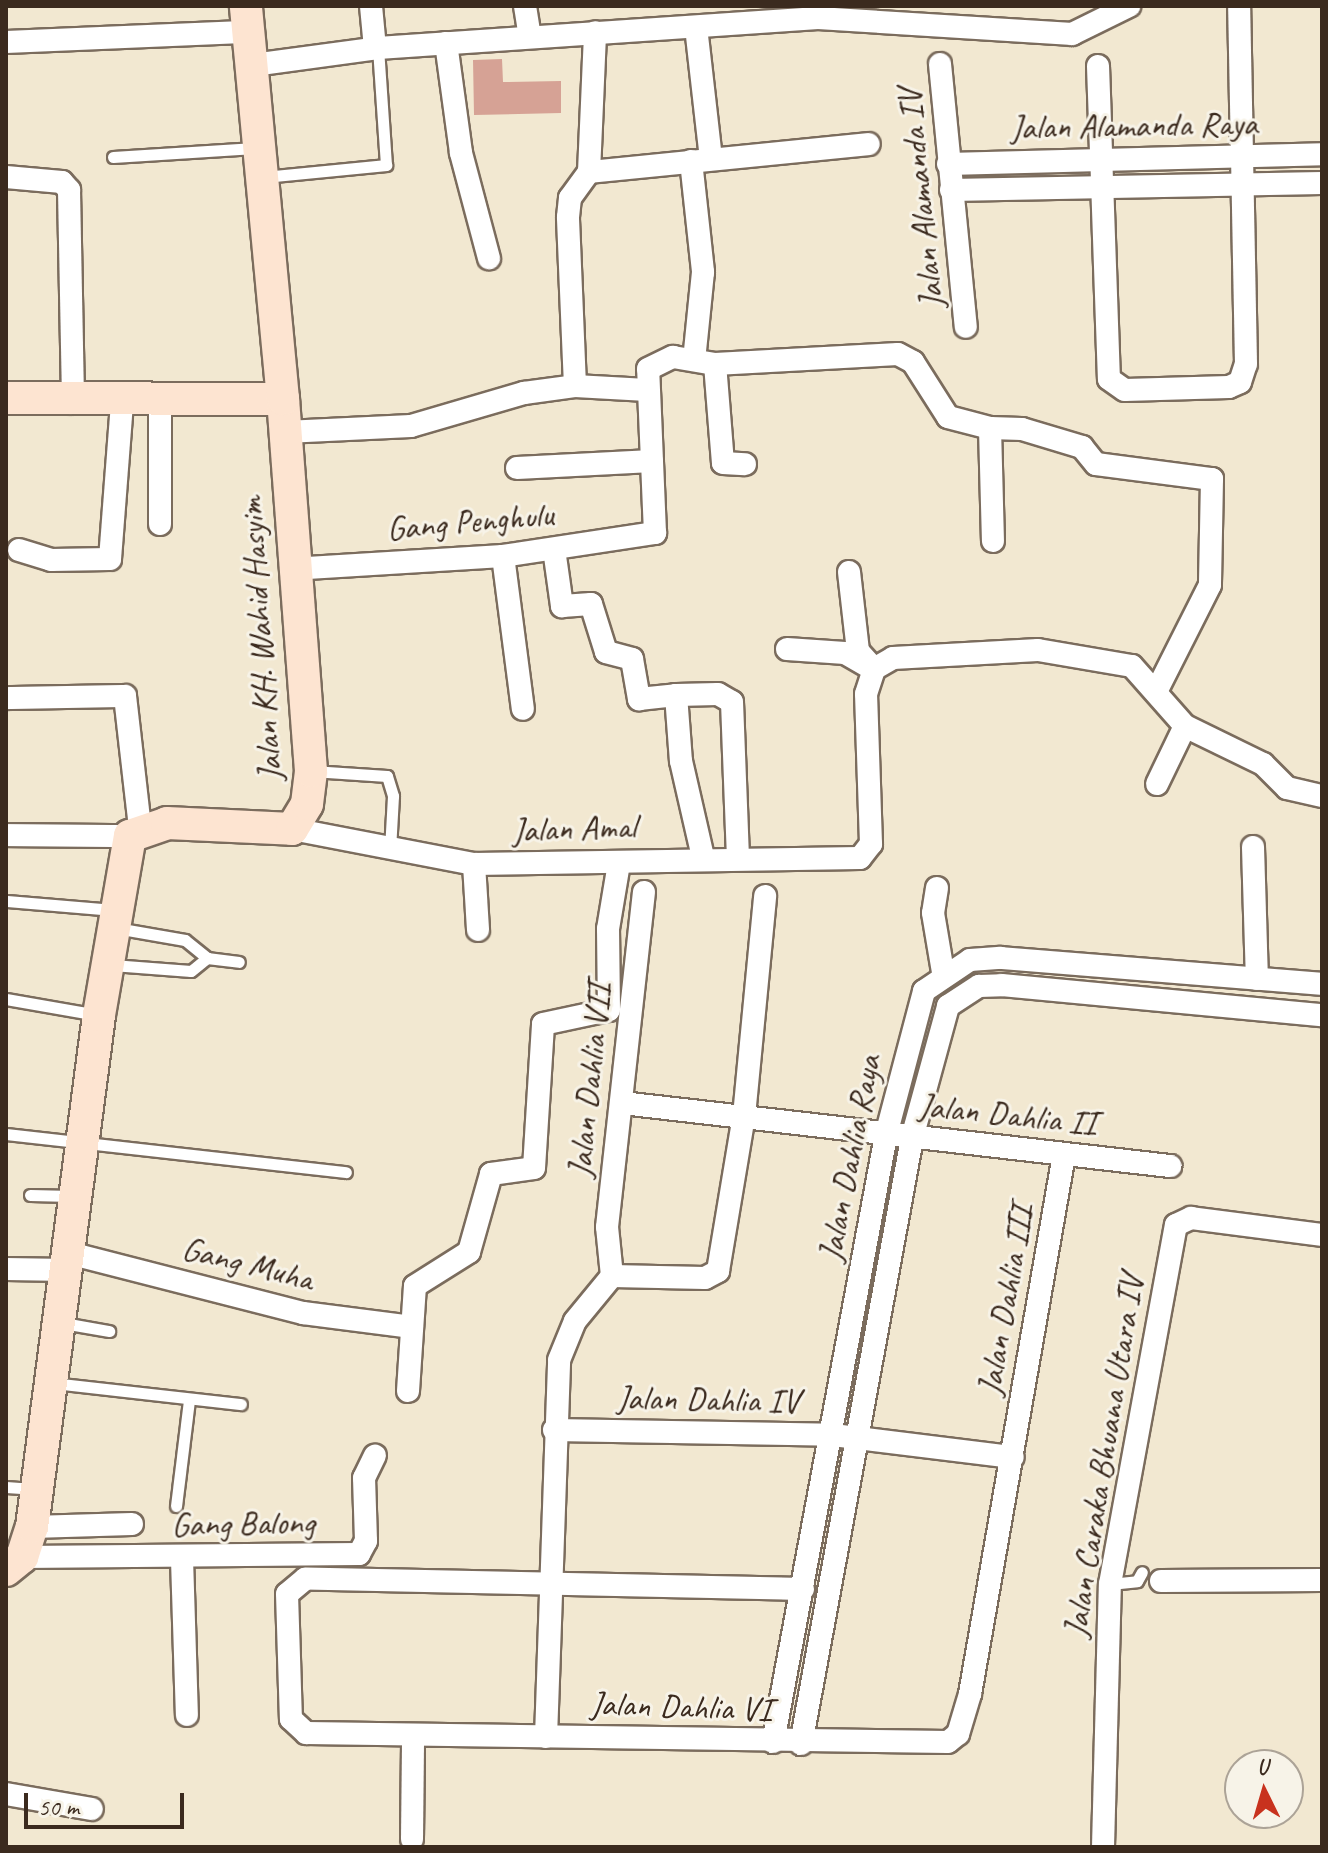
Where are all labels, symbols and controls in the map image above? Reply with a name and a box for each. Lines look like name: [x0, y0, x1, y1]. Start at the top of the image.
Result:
street label: Jalan Alamanda IV: [888, 86, 952, 312]
street label: Jalan Alamanda Raya: [1010, 102, 1258, 148]
street label: Gang Penghulu: [385, 493, 555, 549]
street label: Jalan KH. Wahid Hasyim: [230, 496, 290, 782]
street label: Jalan Amal: [511, 805, 637, 851]
street label: Jalan Dahlia VII: [558, 980, 620, 1180]
street label: Jalan Dahlia Raya: [809, 1051, 889, 1265]
street label: Jalan Dahlia II: [916, 1084, 1100, 1144]
street label: Jalan Dahlia III: [968, 1201, 1042, 1399]
street label: Gang Muha: [178, 1227, 318, 1299]
street label: Jalan Caraka Bhuana Utara IV: [1054, 1272, 1152, 1640]
street label: Jalan Dahlia IV: [616, 1377, 800, 1421]
street label: Gang Balong: [170, 1501, 316, 1545]
street label: Jalan Dahlia VI: [589, 1682, 773, 1730]
north arrow: [1224, 1749, 1304, 1829]
text: U: [1256, 1753, 1269, 1781]
scale bar: [28, 1777, 188, 1827]
text: 50 m: [38, 1792, 79, 1822]

